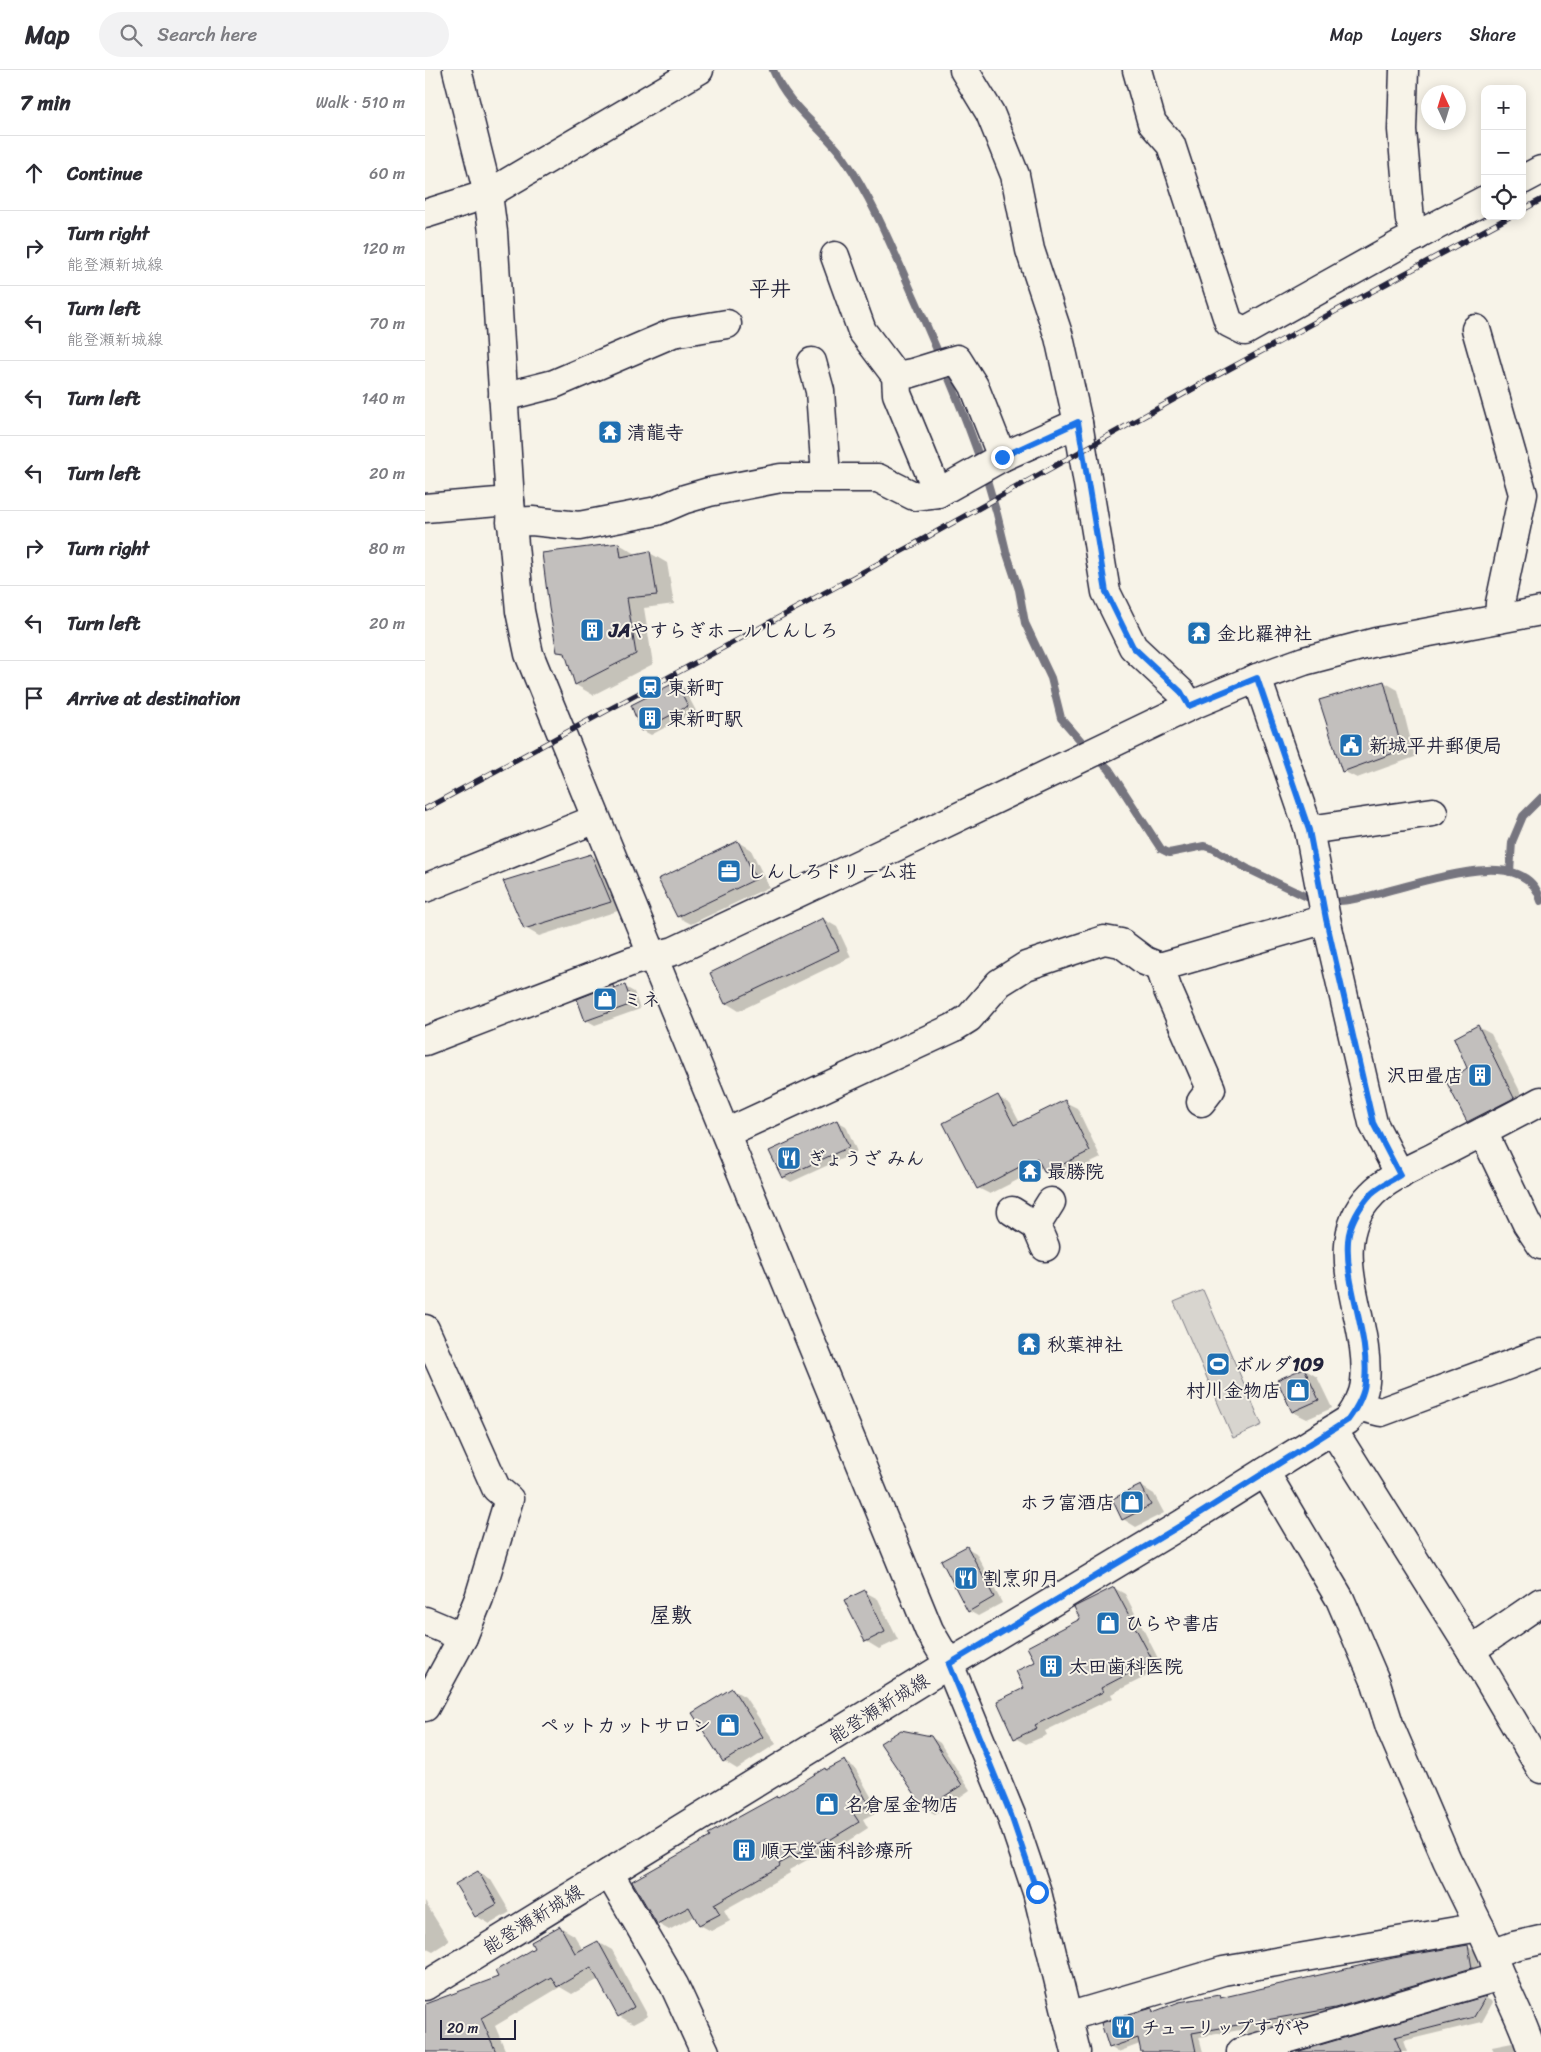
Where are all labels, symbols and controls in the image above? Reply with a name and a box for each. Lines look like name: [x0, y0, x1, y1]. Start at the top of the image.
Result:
search box: [99, 12, 449, 57]
text: Map: [25, 14, 69, 56]
text: Search here: [157, 18, 257, 51]
text: Map: [1330, 19, 1363, 51]
text: Layers: [1391, 19, 1442, 51]
text: Share: [1470, 19, 1516, 51]
icon: search: [117, 21, 145, 49]
text: 7 min: [20, 84, 71, 122]
north arrow: [1421, 85, 1466, 130]
map controls: [1481, 85, 1526, 220]
button: +: [1481, 85, 1526, 130]
text: Walk · 510 m: [316, 88, 405, 117]
button: −: [1481, 130, 1526, 175]
text: Continue: [67, 157, 143, 190]
icon: ahead: [20, 159, 48, 187]
text: 60 m: [369, 159, 405, 188]
button: locate: [1481, 175, 1526, 220]
text: Turn right: [67, 217, 149, 250]
icon: right: [20, 234, 48, 262]
text: 120 m: [362, 234, 405, 263]
text: 能登瀬新城線: [67, 250, 163, 279]
district label: 平井: [749, 270, 791, 308]
text: Turn left: [67, 292, 140, 325]
icon: left: [20, 309, 48, 337]
text: 70 m: [369, 309, 405, 338]
text: 能登瀬新城線: [67, 325, 163, 354]
text: Turn left: [67, 382, 140, 415]
icon: left: [20, 384, 48, 412]
text: 140 m: [362, 384, 405, 413]
place label: 清龍寺: [627, 416, 684, 449]
temple icon: 清龍寺: [597, 419, 623, 445]
route end: [991, 446, 1014, 469]
text: Turn left: [67, 457, 140, 490]
icon: left: [20, 459, 48, 487]
text: 20 m: [369, 459, 405, 488]
text: Turn right: [67, 532, 149, 565]
icon: right: [20, 534, 48, 562]
text: 80 m: [369, 534, 405, 563]
text: Turn left: [67, 607, 140, 640]
icon: left: [20, 609, 48, 637]
text: 20 m: [369, 609, 405, 638]
place label: JAやすらぎホールしんしろ: [608, 614, 839, 647]
building icon: JAやすらぎホールしんしろ: [579, 617, 605, 643]
place label: 金比羅神社: [1217, 617, 1312, 650]
temple icon: 金比羅神社: [1186, 620, 1212, 646]
place label: 東新町: [667, 671, 724, 704]
station icon: 東新町: [637, 674, 663, 700]
text: Arrive at destination: [67, 682, 240, 715]
icon: arrive: [20, 684, 48, 712]
place label: 東新町駅: [667, 702, 743, 735]
building icon: 東新町駅: [637, 705, 663, 731]
place label: 新城平井郵便局: [1369, 729, 1502, 762]
public building icon: 新城平井郵便局: [1338, 732, 1364, 758]
place label: しんしろドリーム荘: [747, 855, 917, 888]
office icon: しんしろドリーム荘: [716, 858, 742, 884]
place label: ミネ: [623, 983, 661, 1016]
shop icon: ミネ: [592, 986, 618, 1012]
place label: 沢田畳店: [1387, 1059, 1463, 1092]
building icon: 沢田畳店: [1467, 1062, 1493, 1088]
place label: ぎょうざ みん: [807, 1142, 924, 1175]
restaurant icon: ぎょうざ みん: [776, 1145, 802, 1171]
place label: 最勝院: [1047, 1155, 1104, 1188]
temple icon: 最勝院: [1017, 1158, 1043, 1184]
place label: 秋葉神社: [1047, 1328, 1123, 1361]
temple icon: 秋葉神社: [1016, 1331, 1042, 1357]
place label: ボルダ109: [1235, 1348, 1324, 1381]
sports icon: ボルダ109: [1205, 1351, 1231, 1377]
place label: 村川金物店: [1186, 1374, 1281, 1407]
shop icon: 村川金物店: [1285, 1377, 1311, 1403]
place label: ホラ富酒店: [1020, 1486, 1115, 1519]
shop icon: ホラ富酒店: [1119, 1489, 1145, 1515]
place label: 割烹卯月: [983, 1562, 1059, 1595]
restaurant icon: 割烹卯月: [953, 1565, 979, 1591]
district label: 屋敷: [650, 1596, 692, 1634]
place label: ひらや書店: [1125, 1607, 1220, 1640]
shop icon: ひらや書店: [1095, 1610, 1121, 1636]
place label: 太田歯科医院: [1069, 1650, 1183, 1683]
building icon: 太田歯科医院: [1038, 1653, 1064, 1679]
street label: 能登瀬新城線: [822, 1664, 936, 1752]
place label: ペットカットサロン: [540, 1709, 711, 1742]
shop icon: ペットカットサロン: [715, 1712, 741, 1738]
place label: 名倉屋金物店: [845, 1788, 959, 1821]
shop icon: 名倉屋金物店: [814, 1791, 840, 1817]
place label: 順天堂歯科診療所: [761, 1834, 913, 1867]
building icon: 順天堂歯科診療所: [731, 1837, 757, 1863]
street label: 能登瀬新城線: [476, 1875, 590, 1963]
route start: [1026, 1881, 1049, 1904]
place label: チューリップすがや: [1141, 2011, 1310, 2044]
restaurant icon: チューリップすがや: [1110, 2014, 1136, 2040]
text: 20 m: [447, 2016, 478, 2041]
scale bar: [440, 2017, 516, 2040]

